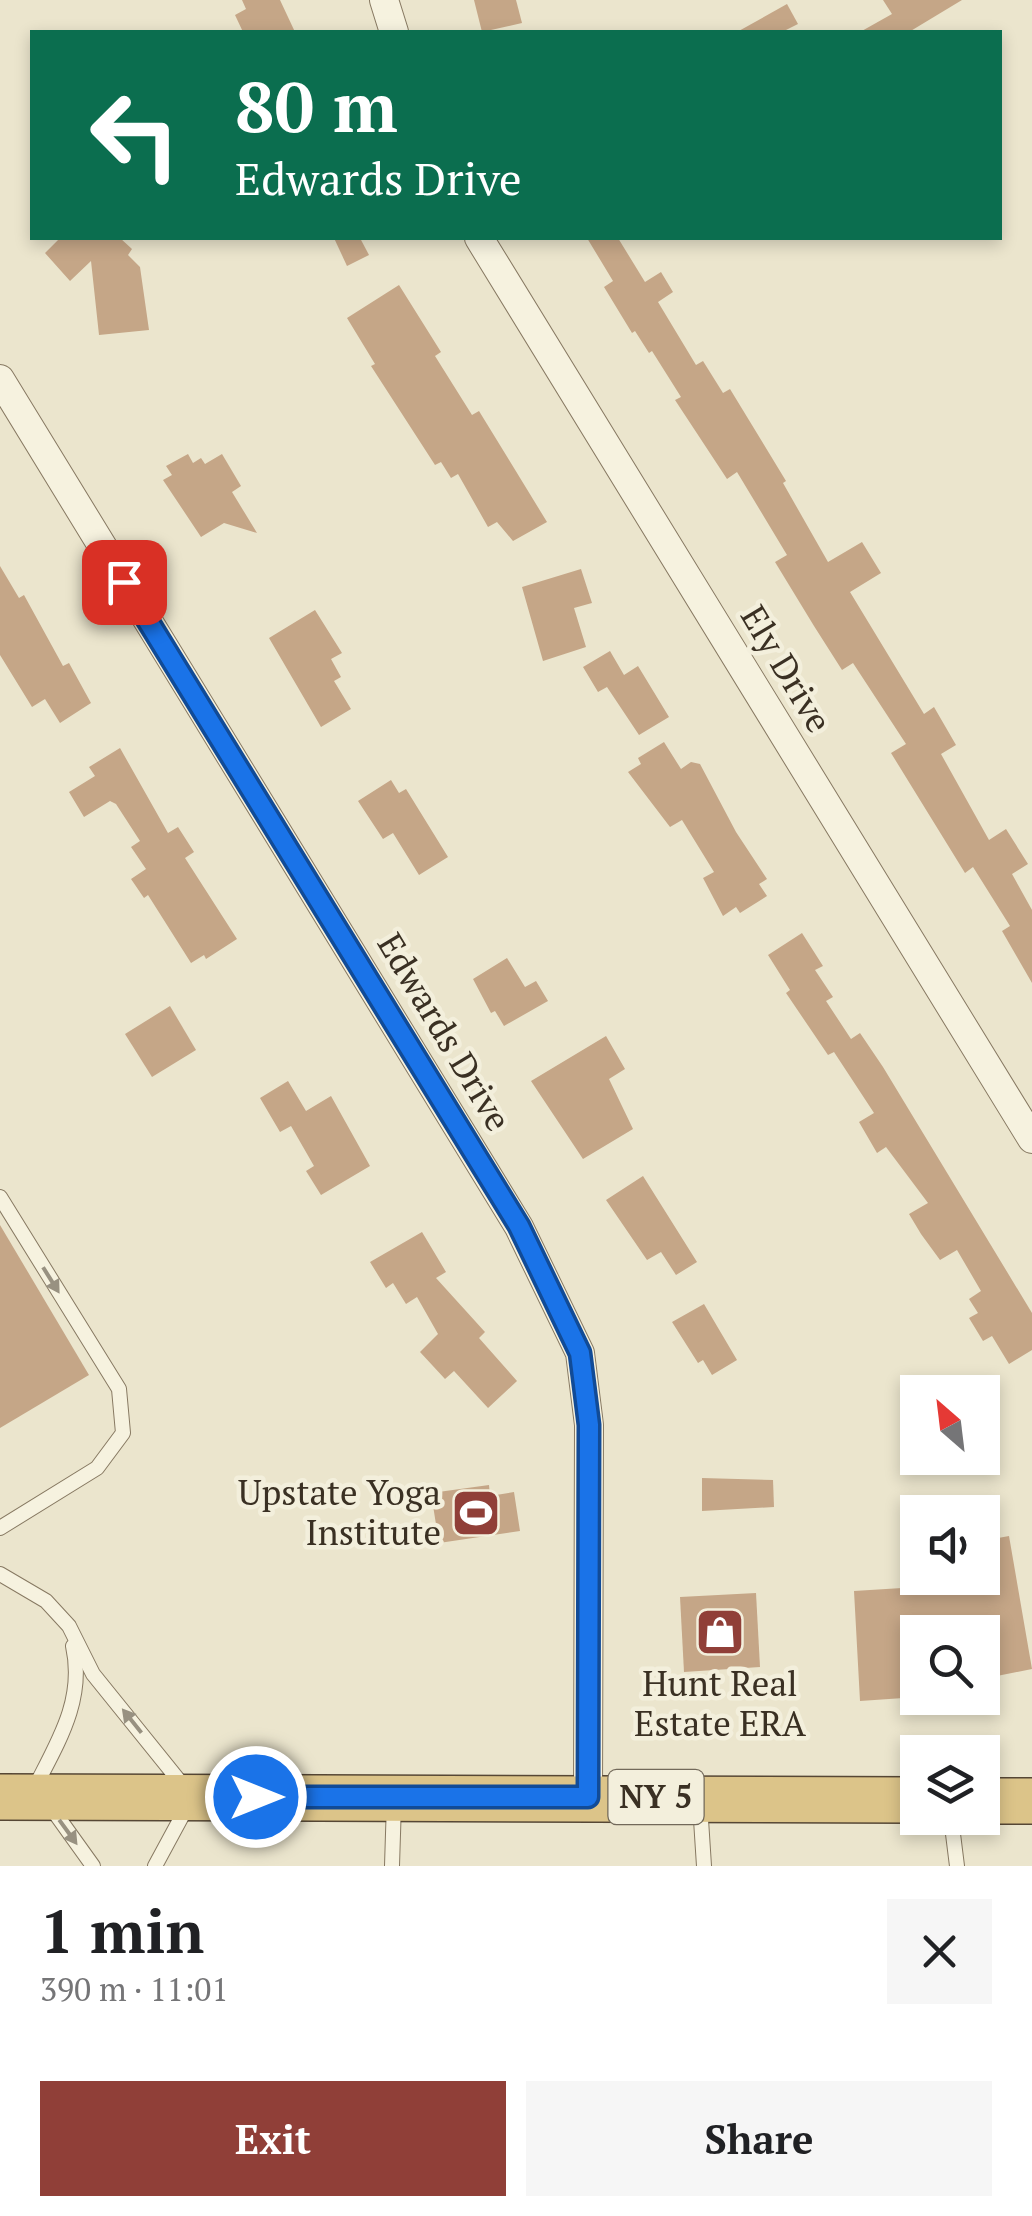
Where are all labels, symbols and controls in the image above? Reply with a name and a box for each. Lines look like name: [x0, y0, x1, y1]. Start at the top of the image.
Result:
text: 80 m: [235, 59, 398, 152]
icon: left: [70, 70, 200, 200]
text: Edwards Drive: [235, 148, 522, 208]
pin: [82, 540, 167, 625]
icon: arrive: [97, 555, 152, 610]
street label: Ely Drive: [731, 596, 843, 741]
street label: Edwards Drive: [368, 924, 522, 1139]
one-way arrow: [42, 1266, 60, 1293]
north arrow: [900, 1375, 1000, 1475]
map controls: [900, 1375, 1000, 1835]
place label: Upstate Yoga Institute: [238, 1469, 441, 1555]
sports icon: Upstate Yoga Institute: [450, 1487, 502, 1539]
button: sound: [900, 1495, 1000, 1595]
shop icon: Hunt Real Estate ERA: [694, 1606, 746, 1658]
button: search: [900, 1615, 1000, 1715]
place label: Hunt Real Estate ERA: [634, 1660, 806, 1746]
one-way arrow: [122, 1708, 143, 1734]
button: layers: [900, 1735, 1000, 1835]
position arrow: [204, 1745, 308, 1849]
road number: NY 5: [608, 1770, 704, 1824]
one-way arrow: [58, 1819, 78, 1845]
text: 1 min: [40, 1891, 204, 1970]
button: close: [887, 1899, 992, 2004]
text: 390 m · 11:01: [40, 1968, 228, 2010]
button: Exit: [40, 2081, 506, 2196]
button: Share: [526, 2081, 992, 2196]

